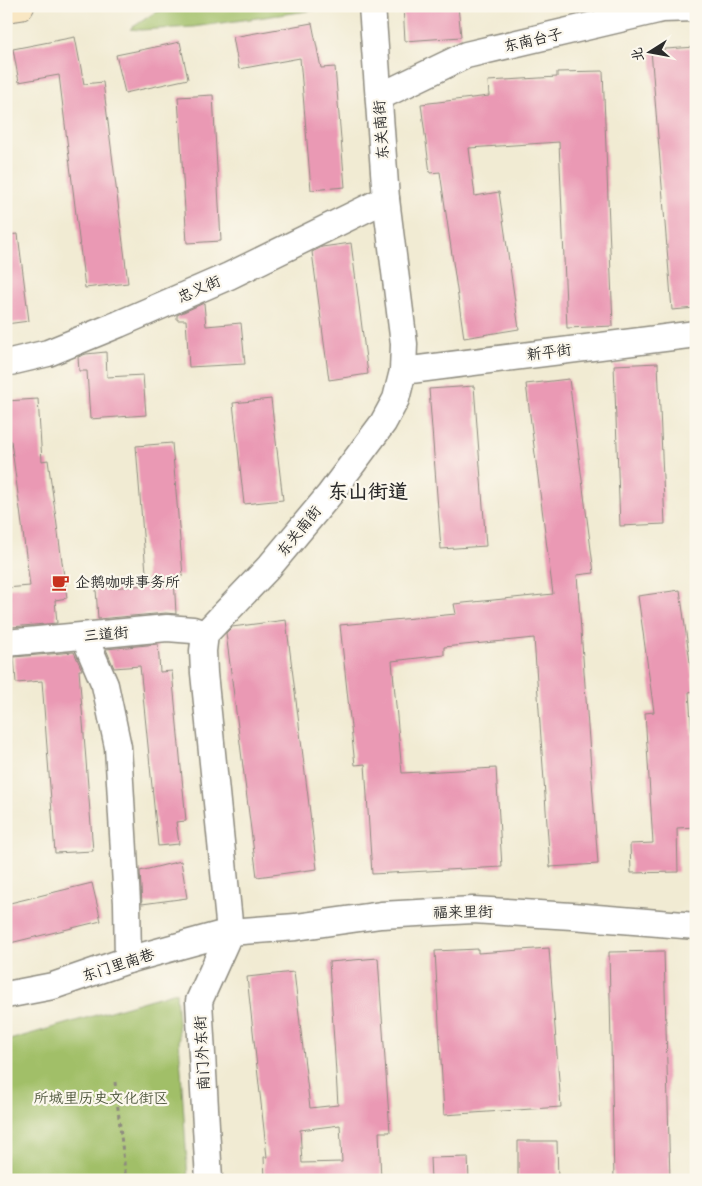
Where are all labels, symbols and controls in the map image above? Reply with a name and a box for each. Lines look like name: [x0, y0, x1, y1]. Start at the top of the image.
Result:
street label: 东南台子: [502, 24, 564, 56]
north arrow: [624, 28, 674, 78]
text: 北: [627, 46, 647, 63]
street label: 东关南街: [369, 99, 392, 161]
street label: 忠义街: [174, 271, 223, 306]
street label: 新平街: [525, 339, 572, 364]
district label: 东山街道: [328, 478, 408, 503]
street label: 东关南街: [272, 501, 325, 560]
cafe icon: 企鹅咖啡事务所: [51, 572, 71, 592]
place label: 企鹅咖啡事务所: [75, 572, 180, 591]
street label: 三道街: [83, 622, 129, 645]
street label: 福来里街: [433, 901, 493, 922]
street label: 东门里南巷: [79, 944, 156, 985]
street label: 南门外东街: [190, 1015, 213, 1091]
park label: 所城里历史文化街区: [33, 1088, 169, 1107]

